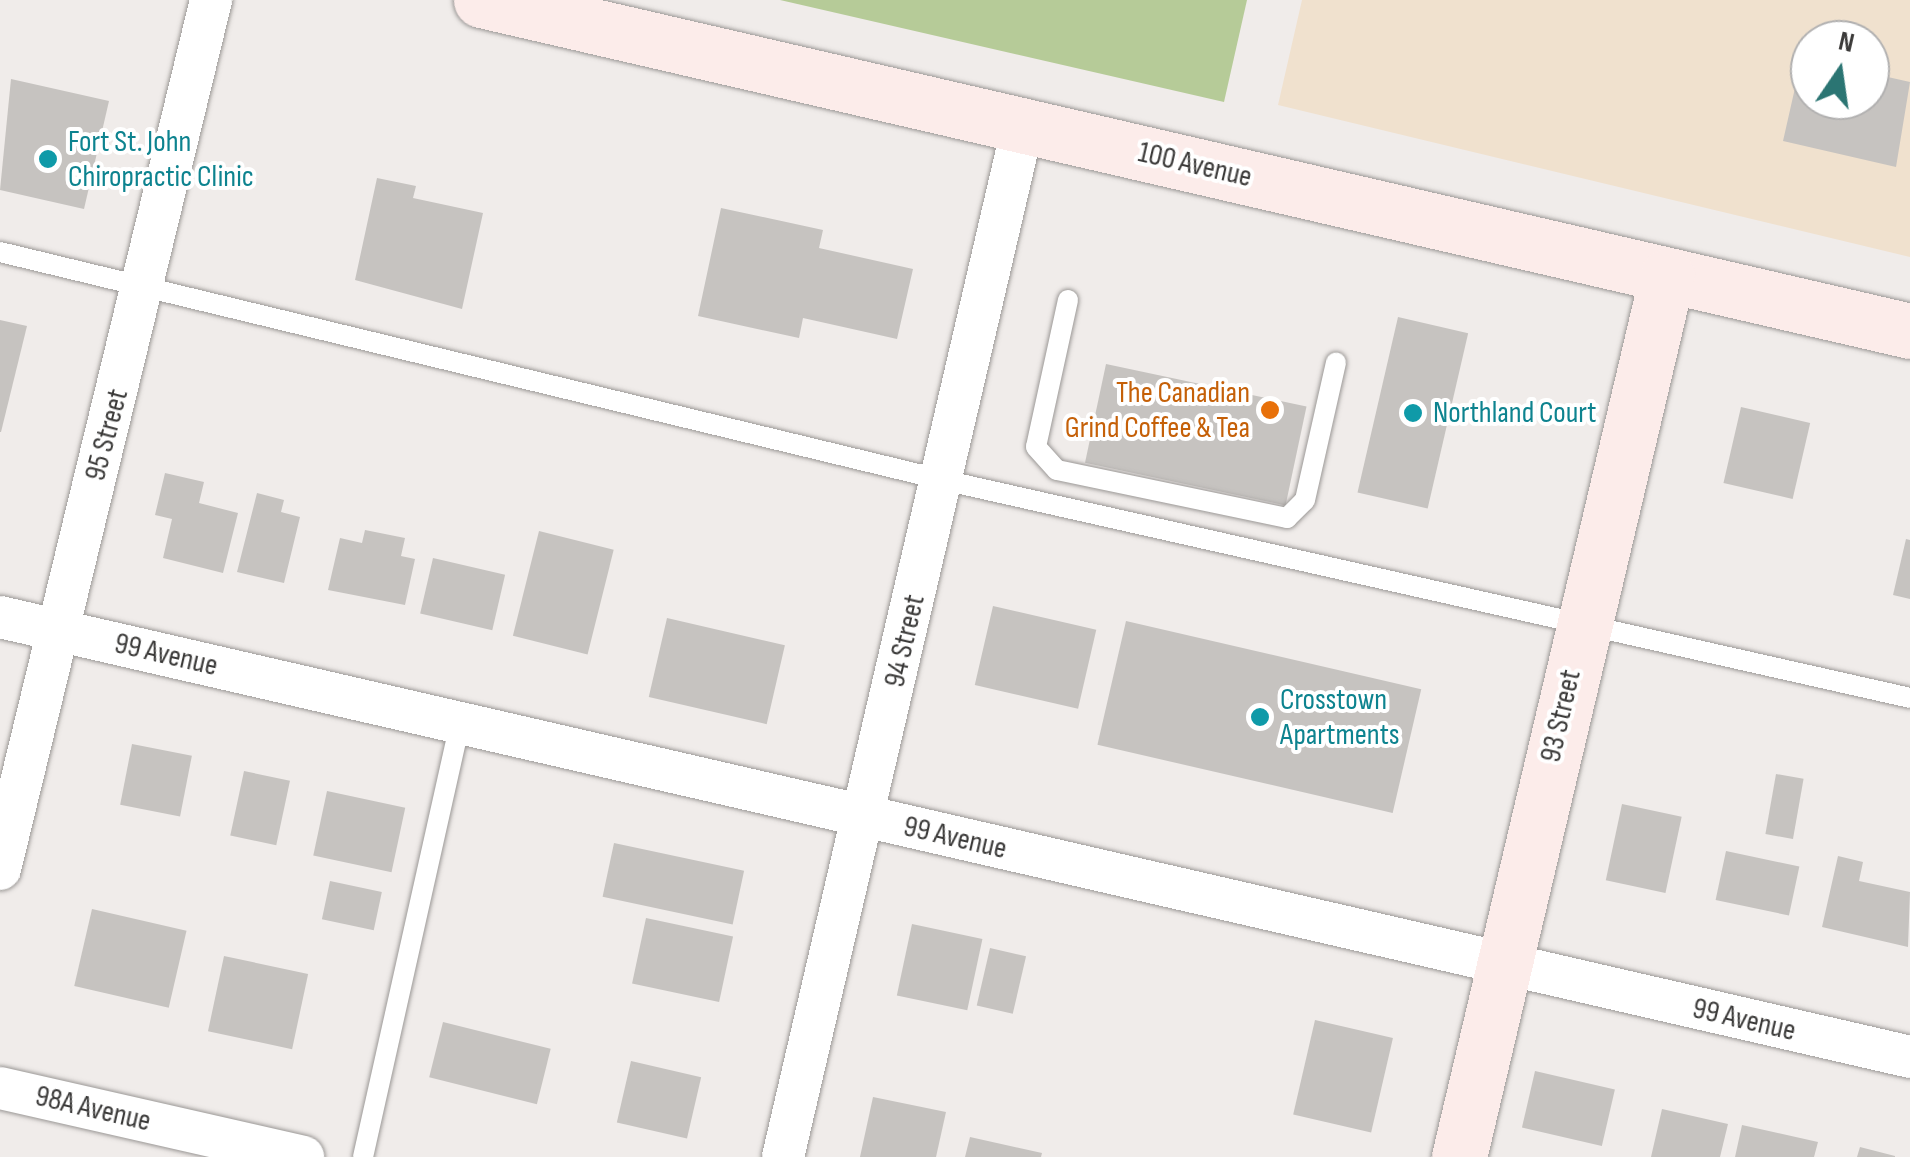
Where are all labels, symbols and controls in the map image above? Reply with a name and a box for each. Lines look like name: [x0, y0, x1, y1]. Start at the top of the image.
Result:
north arrow: [1790, 20, 1890, 120]
text: N: [1835, 24, 1857, 60]
place label: Fort St. John Chiropractic Clinic: [68, 124, 254, 194]
street label: 100 Avenue: [1135, 134, 1255, 196]
marker: Fort St. John Chiropractic Clinic: [37, 148, 59, 170]
place label: The Canadian Grind Coffee & Tea: [1065, 375, 1250, 446]
street label: 95 Street: [78, 385, 136, 485]
place label: Northland Court: [1433, 395, 1596, 431]
marker: The Canadian Grind Coffee & Tea: [1259, 399, 1281, 421]
marker: Northland Court: [1402, 402, 1424, 424]
street label: 94 Street: [877, 591, 933, 691]
street label: 99 Avenue: [111, 626, 221, 684]
street label: 93 Street: [1533, 666, 1589, 766]
place label: Crosstown Apartments: [1280, 682, 1400, 752]
marker: Crosstown Apartments: [1249, 706, 1271, 728]
street label: 99 Avenue: [900, 809, 1010, 867]
street label: 99 Avenue: [1689, 991, 1799, 1049]
street label: 98A Avenue: [32, 1078, 154, 1140]

